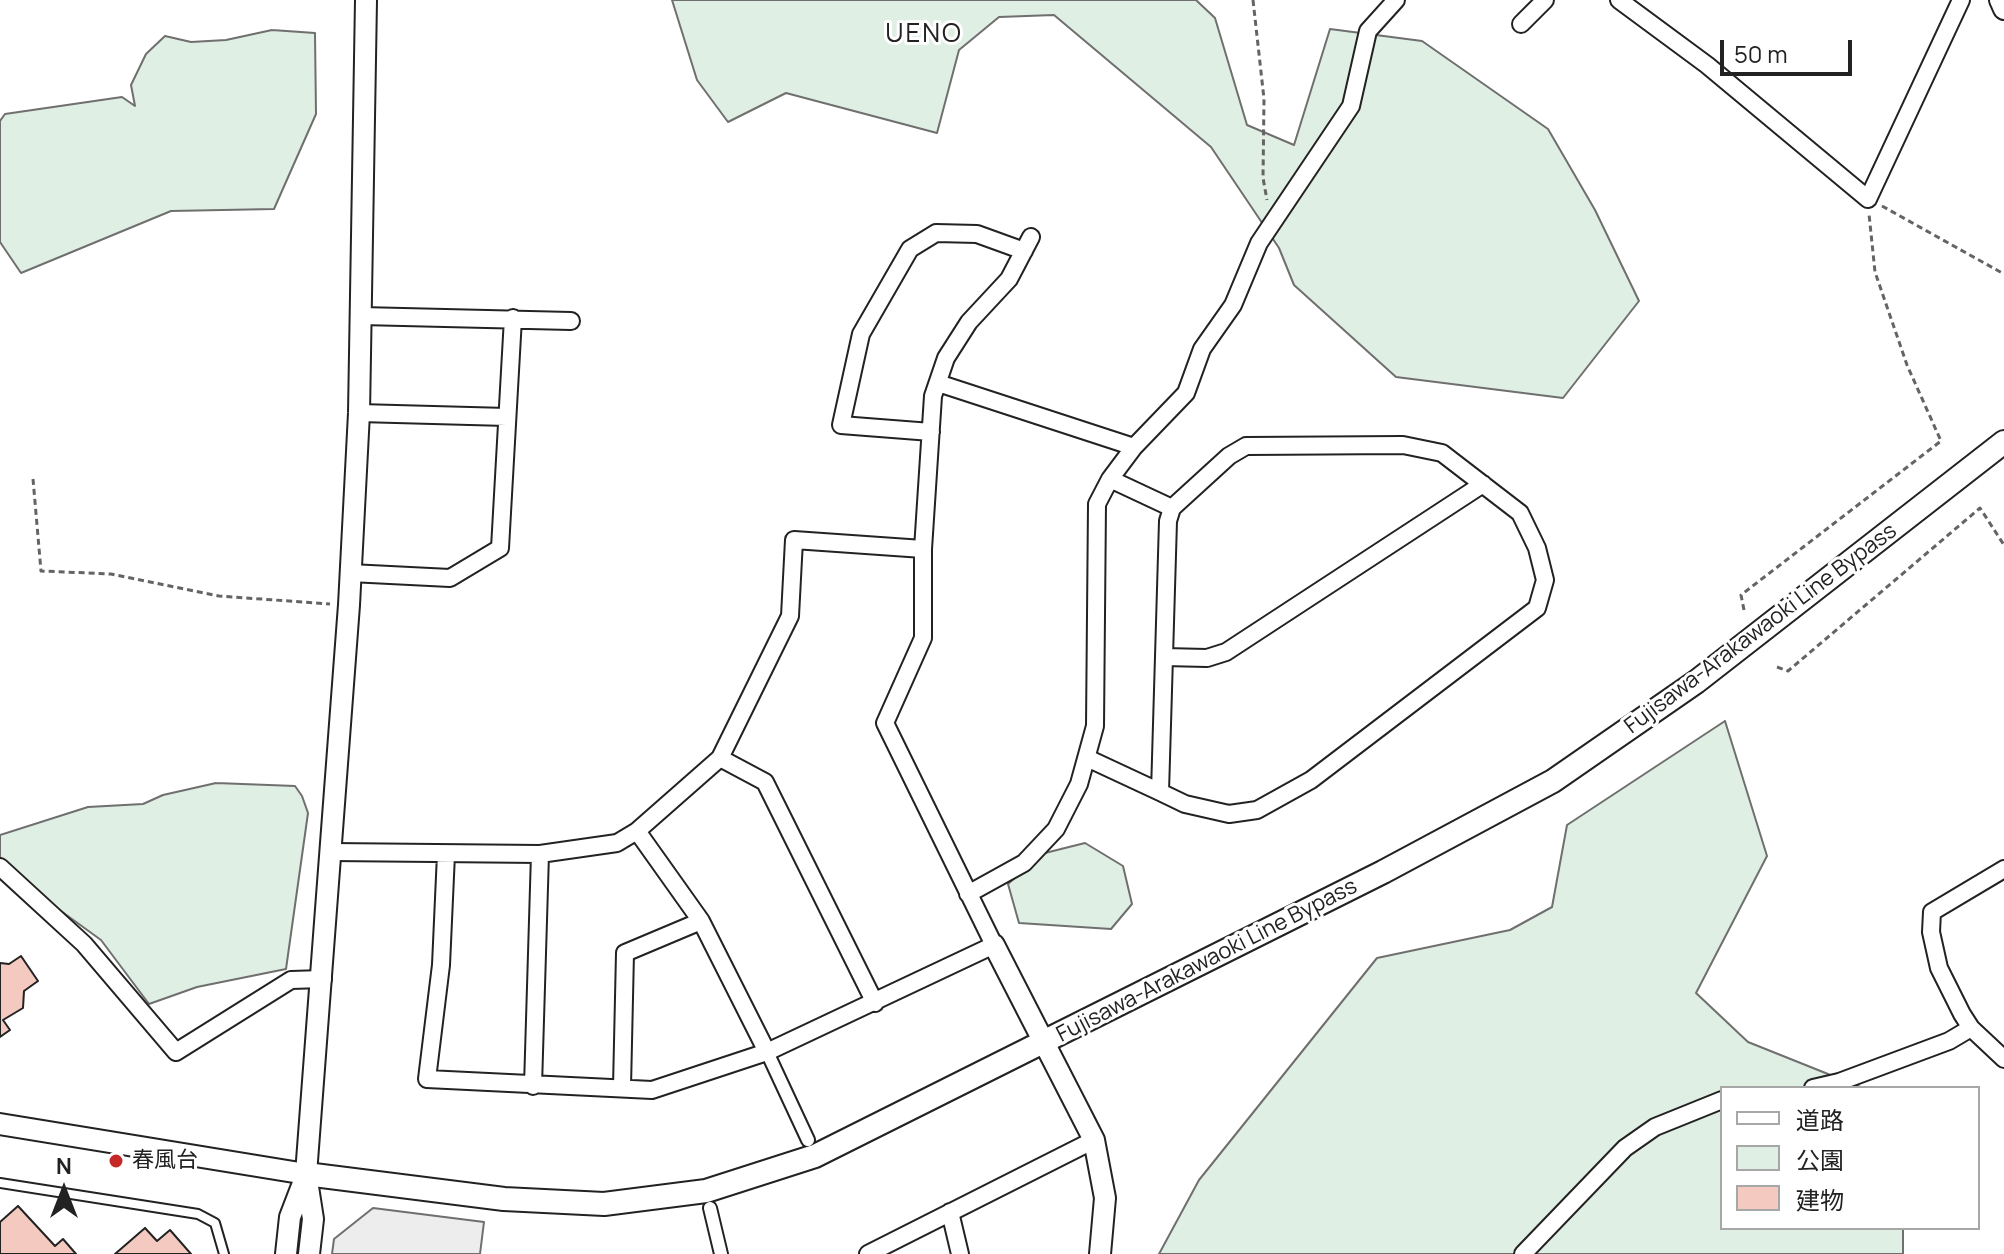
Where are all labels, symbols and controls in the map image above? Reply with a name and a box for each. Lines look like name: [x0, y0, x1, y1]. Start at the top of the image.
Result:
district label: UENO: [885, 19, 963, 51]
scale bar: [1724, 24, 1856, 74]
text: 50 m: [1734, 37, 1788, 70]
street label: Fujisawa-Arakawaoki Line Bypass: [1620, 518, 1902, 740]
street label: Fujisawa-Arakawaoki Line Bypass: [1052, 873, 1362, 1049]
legend: [1720, 1086, 1980, 1230]
text: 道路: [1796, 1103, 1844, 1136]
text: 公園: [1796, 1143, 1844, 1176]
place label: 春風台: [132, 1148, 198, 1174]
north arrow: [24, 1150, 104, 1230]
text: N: [56, 1151, 72, 1181]
marker: 春風台: [107, 1152, 125, 1170]
text: 建物: [1796, 1183, 1844, 1216]

